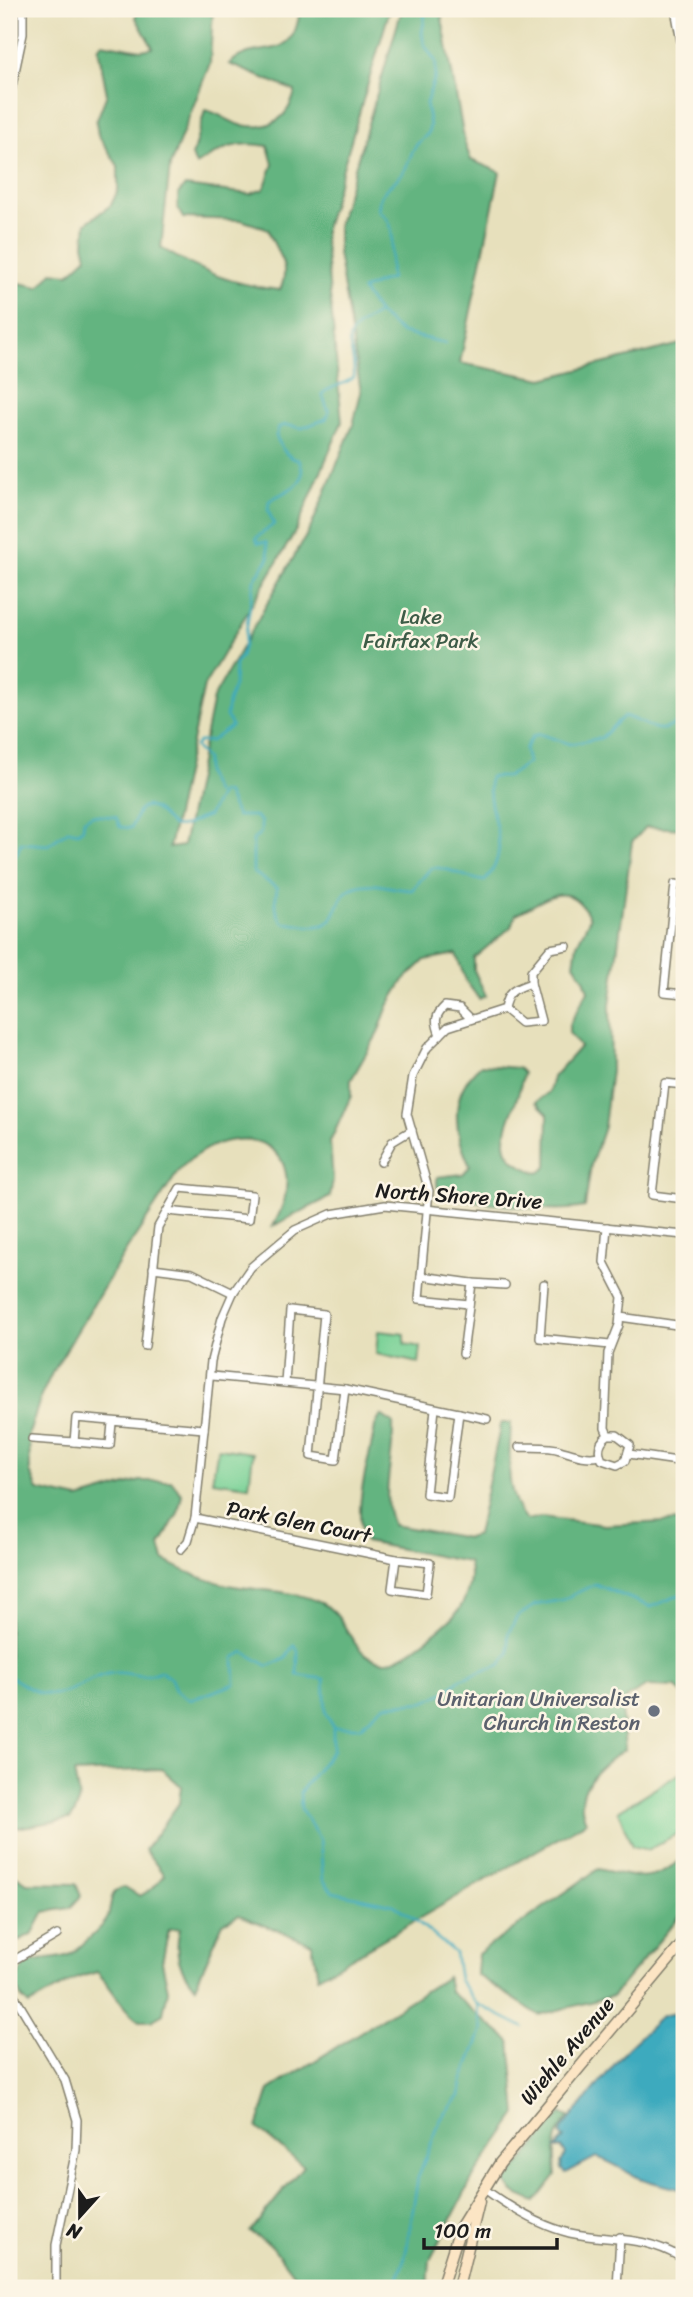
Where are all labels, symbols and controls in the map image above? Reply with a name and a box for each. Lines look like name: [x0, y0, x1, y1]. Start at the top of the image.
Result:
park label: Lake Fairfax Park: [363, 598, 479, 660]
street label: North Shore Drive: [375, 1171, 544, 1221]
street label: Park Glen Court: [224, 1489, 376, 1555]
place label: Unitarian Universalist Church in Reston: [437, 1680, 640, 1742]
marker: Unitarian Universalist Church in Reston: [646, 1703, 662, 1719]
street label: Wiehle Avenue: [510, 1988, 624, 2114]
north arrow: [46, 2182, 116, 2252]
scale bar: [424, 2206, 556, 2250]
text: 100 m: [434, 2212, 491, 2250]
text: N: [61, 2213, 87, 2250]

